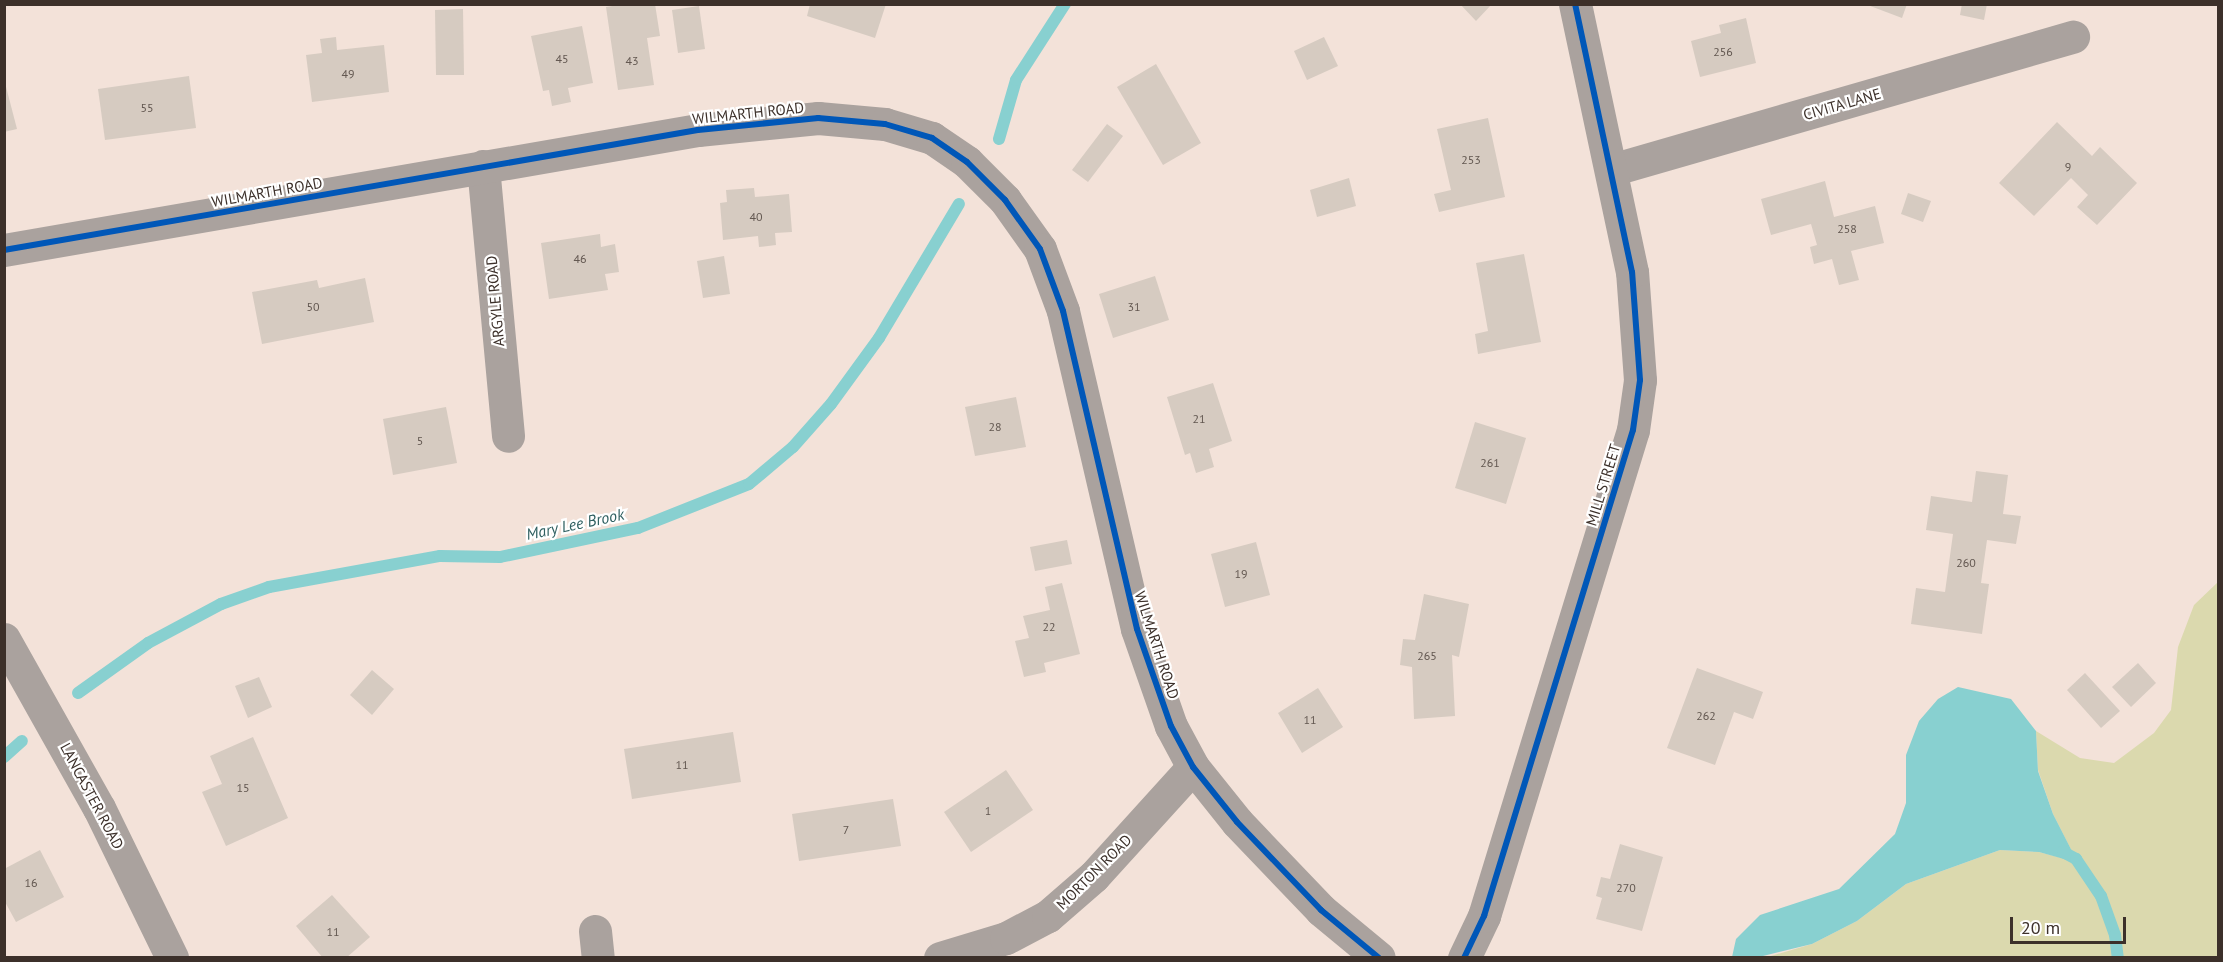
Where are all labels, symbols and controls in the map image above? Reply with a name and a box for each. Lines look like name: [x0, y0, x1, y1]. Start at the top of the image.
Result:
house number: 256: [1713, 45, 1733, 59]
house number: 45: [555, 52, 569, 66]
house number: 43: [625, 54, 639, 68]
house number: 49: [341, 67, 355, 81]
street label: CIVITA LANE: [1801, 84, 1883, 124]
street label: WILMARTH ROAD: [691, 98, 805, 128]
house number: 55: [140, 101, 154, 115]
house number: 253: [1461, 153, 1481, 167]
house number: 9: [2065, 160, 2071, 174]
street label: WILMARTH ROAD: [210, 173, 324, 211]
house number: 40: [749, 210, 763, 224]
house number: 258: [1837, 222, 1857, 236]
house number: 46: [573, 252, 587, 266]
street label: ARGYLE ROAD: [482, 255, 508, 347]
house number: 50: [306, 300, 320, 314]
house number: 31: [1127, 300, 1141, 314]
house number: 21: [1192, 412, 1206, 426]
house number: 28: [988, 420, 1002, 434]
house number: 5: [417, 434, 423, 448]
street label: MILL STREET: [1582, 442, 1624, 528]
house number: 261: [1480, 456, 1500, 470]
water label: Mary Lee Brook: [524, 504, 626, 544]
house number: 260: [1956, 556, 1976, 570]
house number: 19: [1234, 567, 1248, 581]
street label: WILMARTH ROAD: [1131, 589, 1183, 701]
house number: 22: [1042, 620, 1056, 634]
house number: 265: [1417, 649, 1437, 663]
house number: 262: [1696, 709, 1716, 723]
house number: 11: [1303, 713, 1317, 727]
street label: LANCASTER ROAD: [56, 740, 128, 852]
house number: 11: [675, 758, 689, 772]
house number: 15: [236, 781, 250, 795]
house number: 1: [985, 804, 991, 818]
house number: 7: [843, 823, 849, 837]
street label: MORTON ROAD: [1053, 831, 1135, 913]
house number: 16: [24, 876, 38, 890]
house number: 270: [1616, 881, 1636, 895]
scale bar: [2013, 905, 2128, 943]
text: 20 m: [2021, 916, 2060, 939]
house number: 11: [326, 925, 340, 939]

